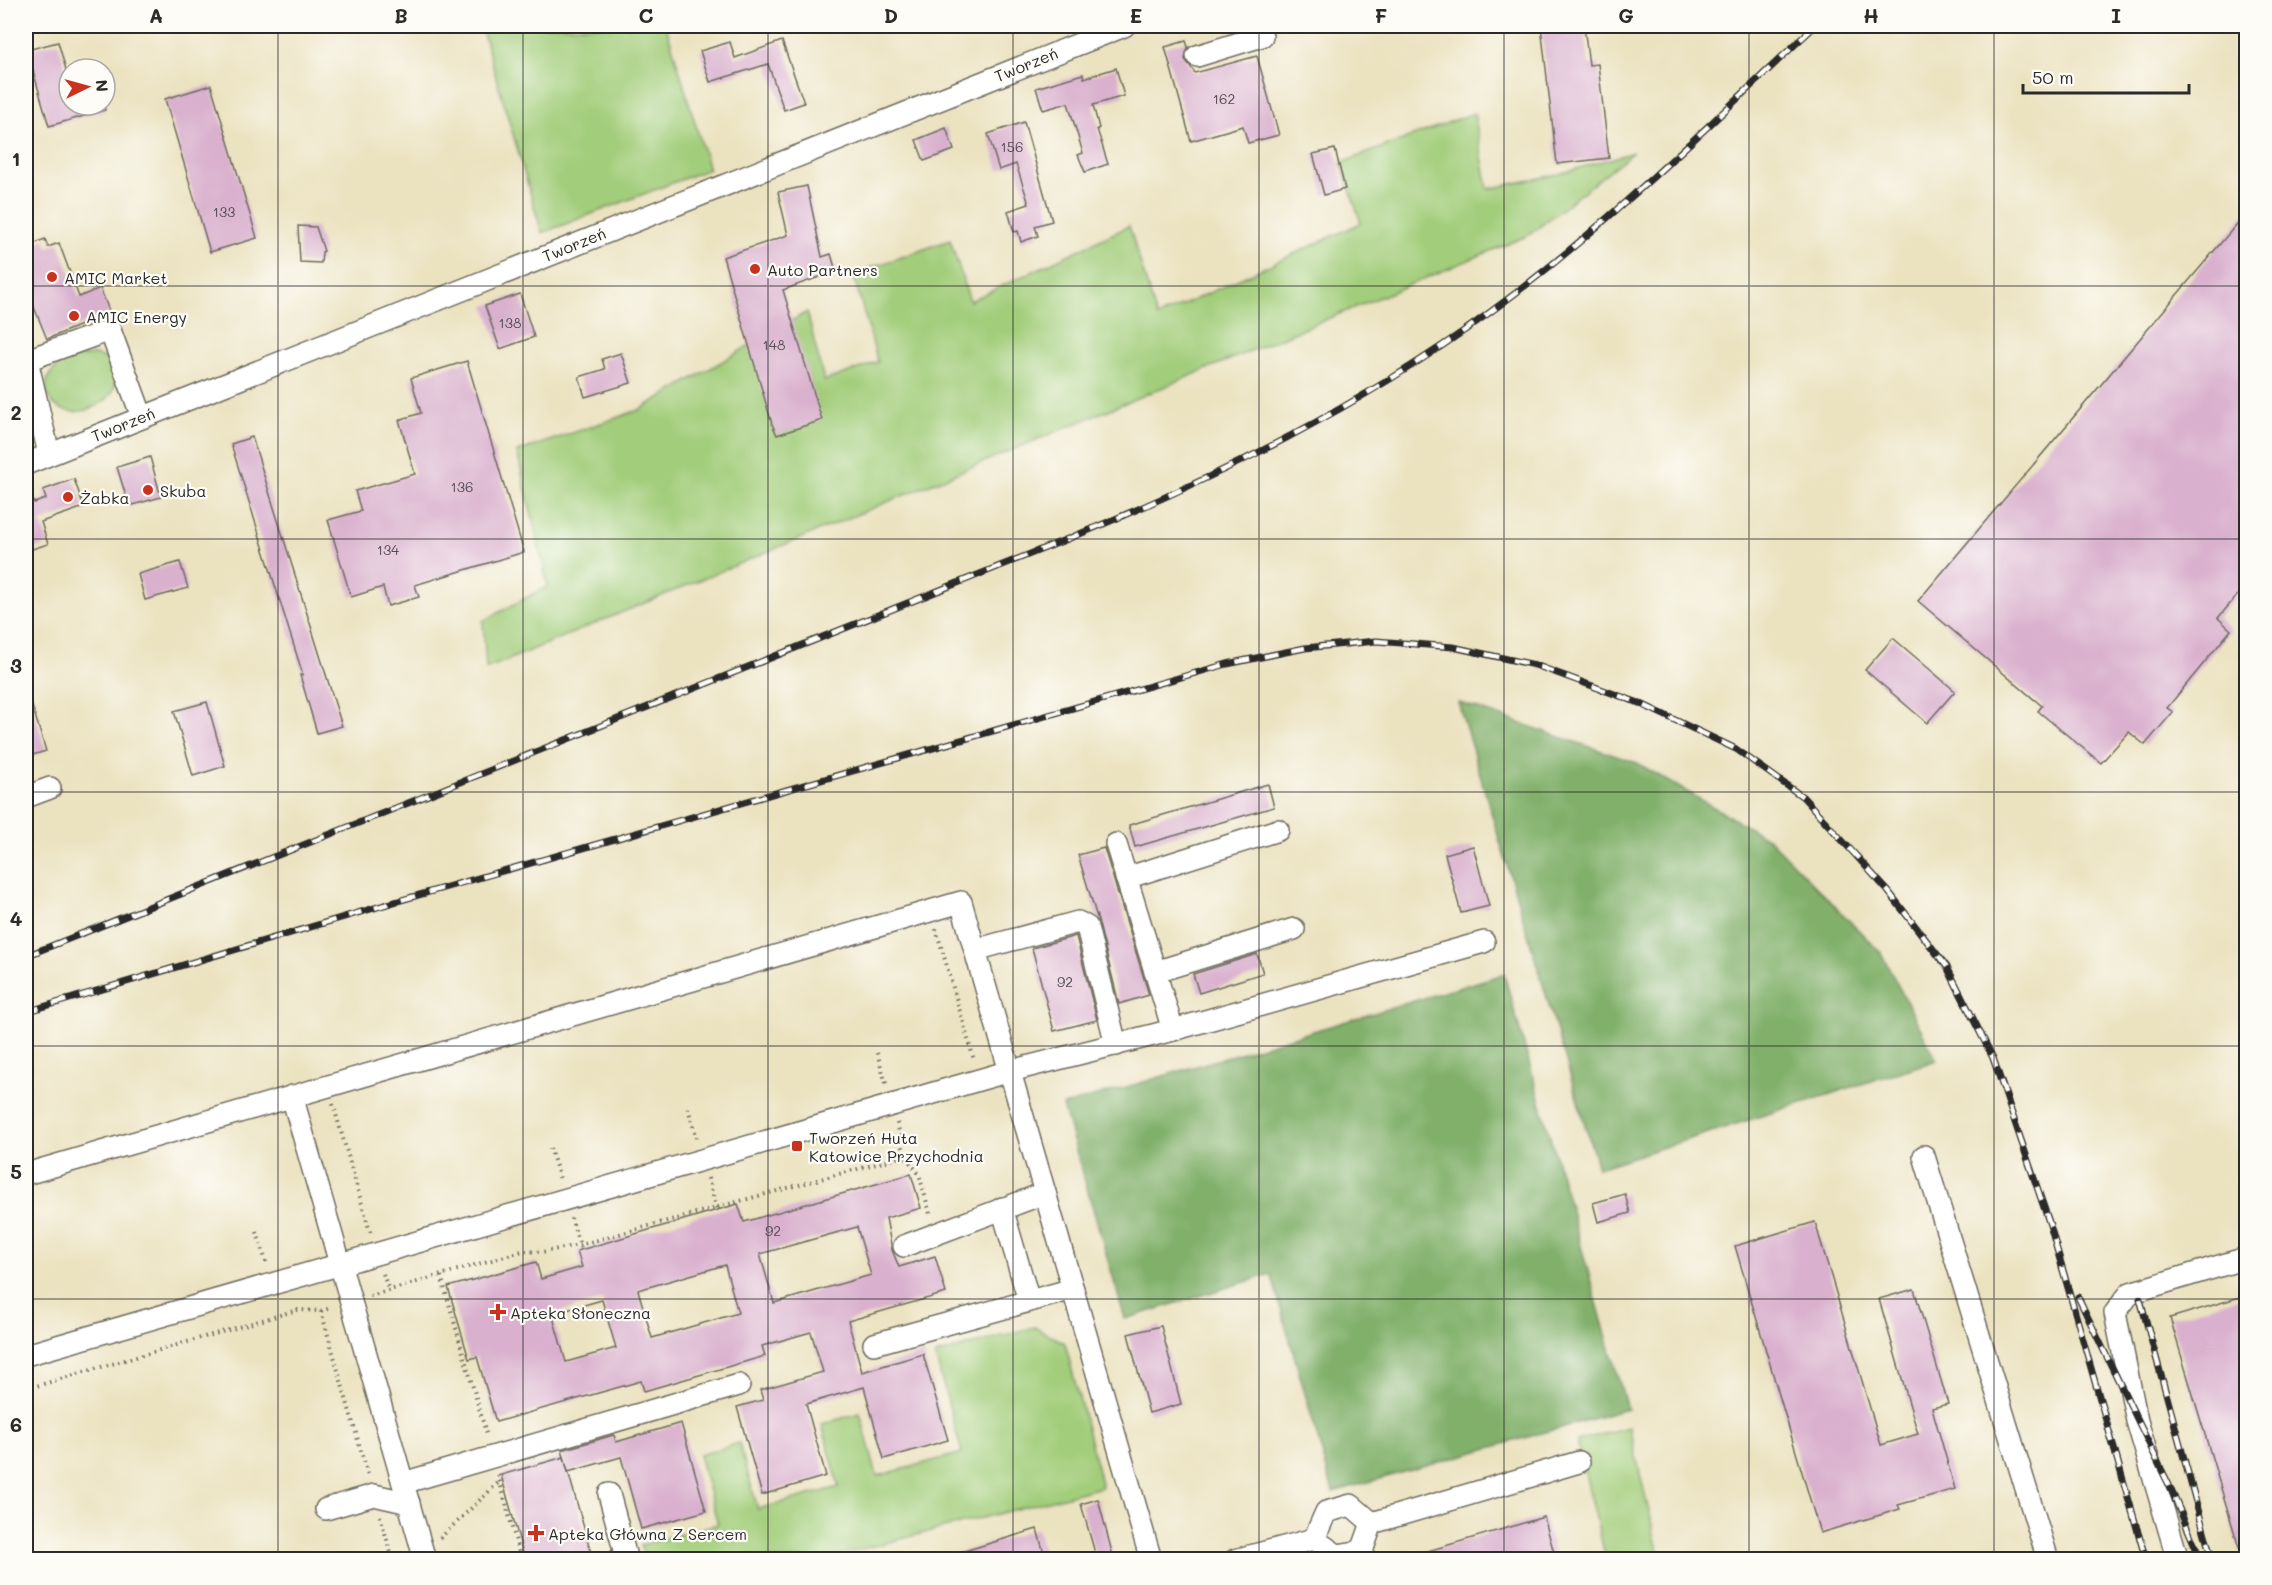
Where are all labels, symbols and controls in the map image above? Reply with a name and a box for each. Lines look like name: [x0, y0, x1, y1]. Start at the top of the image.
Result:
text: A: [149, 2, 163, 28]
text: B: [394, 2, 408, 28]
text: C: [639, 2, 654, 28]
text: D: [884, 2, 898, 28]
text: E: [1130, 2, 1142, 28]
text: F: [1375, 2, 1388, 28]
text: G: [1618, 2, 1634, 28]
text: H: [1863, 2, 1879, 28]
text: I: [2111, 2, 2121, 28]
street label: Tworzeń: [991, 42, 1061, 86]
north arrow: [57, 57, 117, 117]
scale bar: [2023, 57, 2190, 95]
text: 50 m: [2032, 65, 2074, 89]
text: N: [91, 79, 113, 93]
house number: 162: [1213, 89, 1235, 108]
house number: 156: [1001, 137, 1023, 156]
text: 1: [12, 145, 20, 171]
house number: 133: [213, 202, 235, 221]
street label: Tworzeń: [539, 222, 609, 266]
place label: Auto Partners: [767, 259, 878, 280]
marker: Auto Partners: [748, 262, 762, 276]
place label: AMIC Market: [64, 267, 168, 288]
marker: AMIC Market: [45, 270, 59, 284]
place label: AMIC Energy: [86, 306, 187, 327]
marker: AMIC Energy: [67, 309, 81, 323]
house number: 138: [499, 313, 521, 332]
house number: 148: [763, 335, 785, 354]
text: 2: [10, 399, 22, 425]
street label: Tworzeń: [88, 402, 158, 446]
house number: 136: [451, 477, 473, 496]
place label: Skuba: [160, 480, 206, 501]
marker: Skuba: [141, 483, 155, 497]
place label: Żabka: [80, 487, 129, 508]
marker: Żabka: [61, 490, 75, 504]
house number: 134: [377, 540, 400, 559]
text: 3: [10, 652, 22, 678]
text: 4: [10, 905, 23, 931]
house number: 92: [1057, 972, 1073, 991]
place label: Tworzeń Huta Katowice Przychodnia: [809, 1127, 984, 1166]
marker: Tworzeń Huta Katowice Przychodnia: [790, 1139, 804, 1153]
text: 5: [10, 1158, 22, 1184]
house number: 92: [765, 1221, 781, 1240]
place label: Apteka Słoneczna: [510, 1302, 651, 1323]
marker: Apteka Słoneczna: [491, 1305, 505, 1319]
text: 6: [10, 1411, 22, 1437]
place label: Apteka Główna Z Sercem: [548, 1523, 747, 1544]
marker: Apteka Główna Z Sercem: [529, 1526, 543, 1540]

